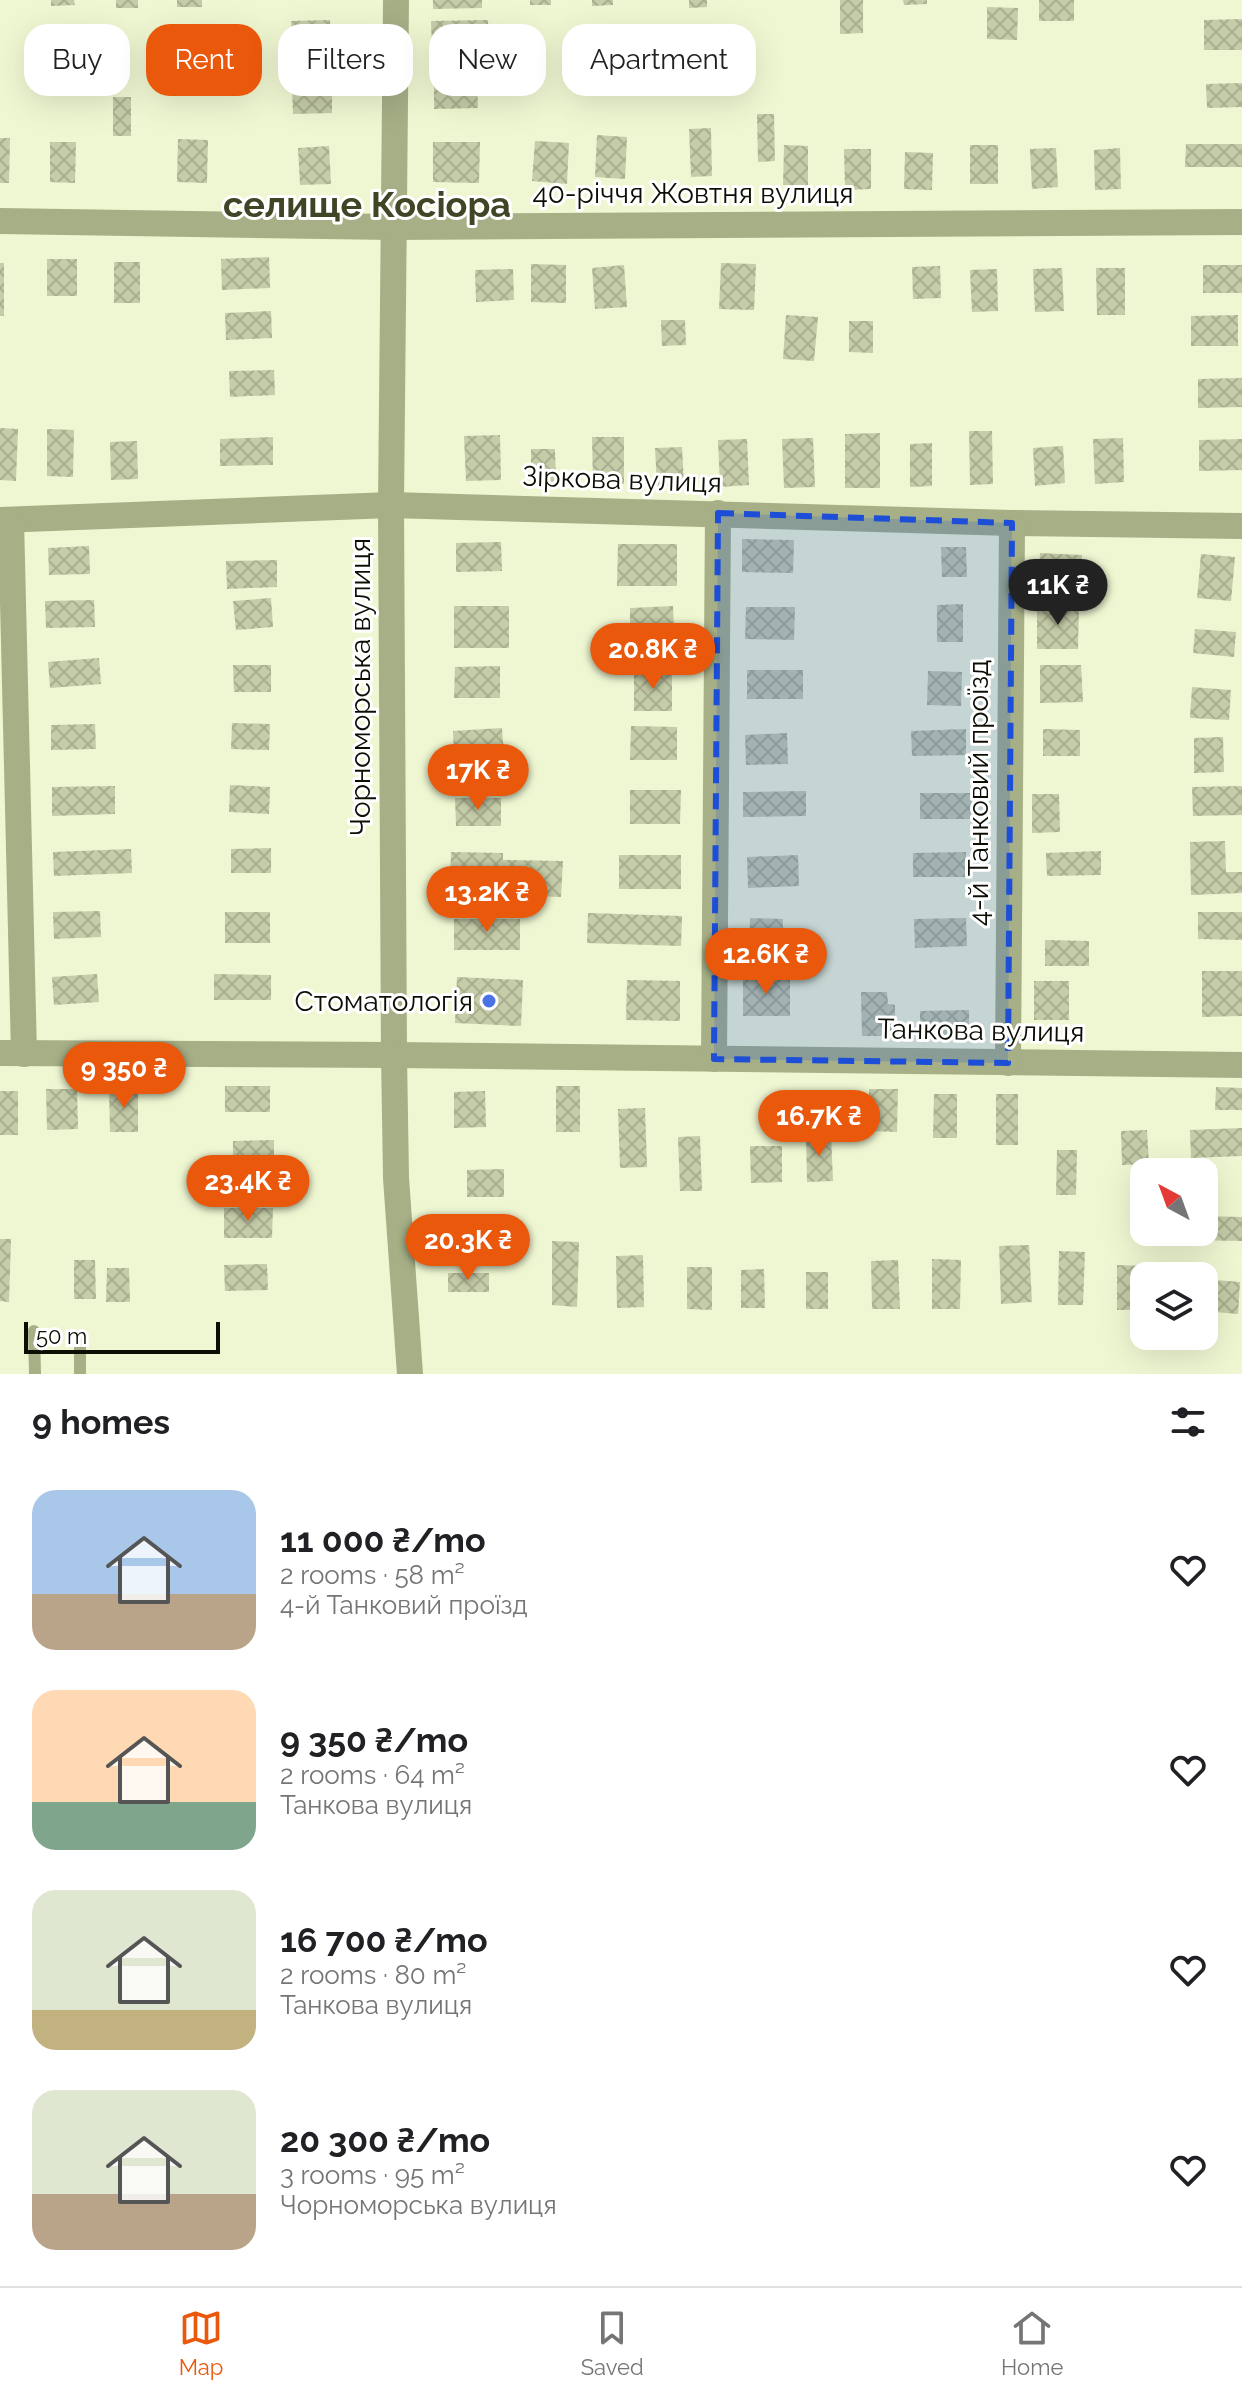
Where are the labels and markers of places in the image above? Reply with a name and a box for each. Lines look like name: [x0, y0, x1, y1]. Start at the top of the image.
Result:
pin: 11K ₴: [1002, 559, 1114, 627]
pin: 20.8K ₴: [579, 623, 727, 691]
pin: 17K ₴: [422, 744, 534, 812]
pin: 13.2K ₴: [413, 866, 561, 934]
pin: 12.6K ₴: [692, 928, 840, 996]
place label: Стоматологія: [295, 985, 473, 1018]
marker: Стоматологія: [480, 992, 498, 1010]
pin: 9 350 ₴: [50, 1042, 198, 1110]
pin: 16.7K ₴: [745, 1090, 893, 1158]
pin: 23.4K ₴: [174, 1155, 322, 1223]
pin: 20.3K ₴: [394, 1214, 542, 1282]

